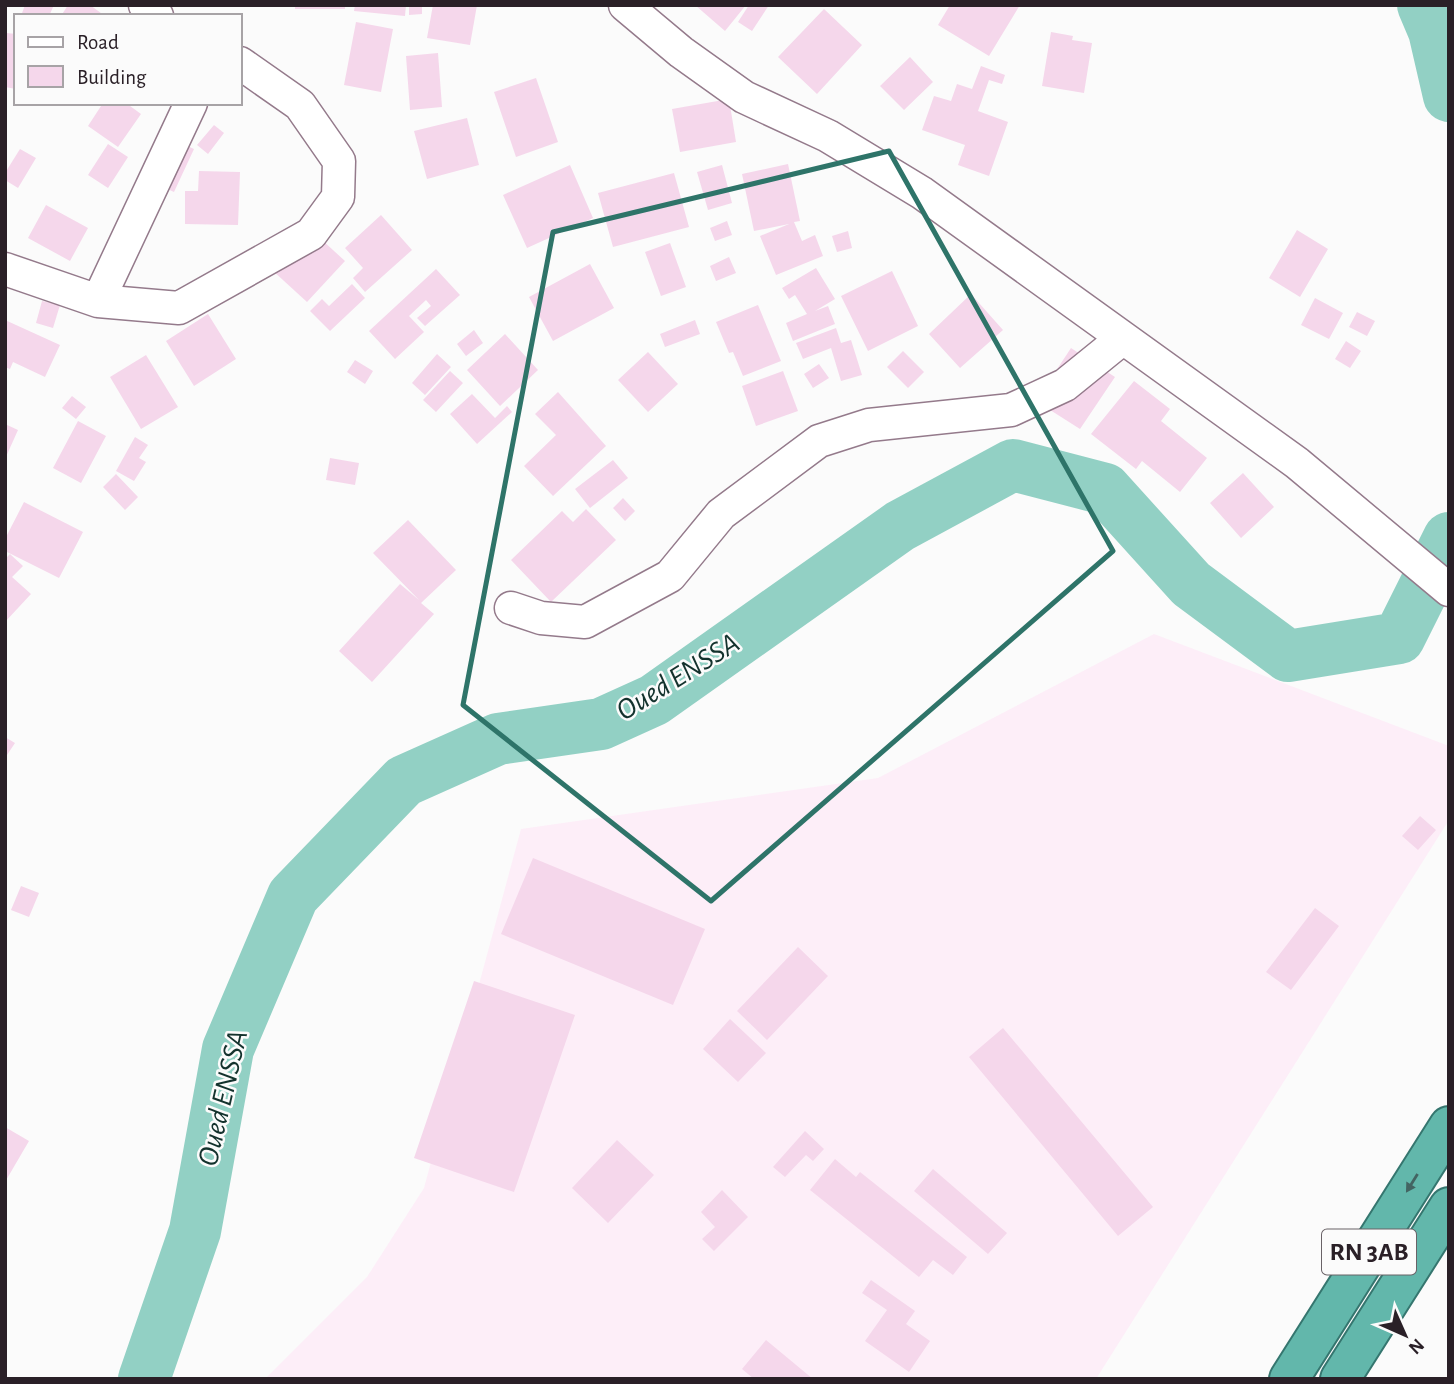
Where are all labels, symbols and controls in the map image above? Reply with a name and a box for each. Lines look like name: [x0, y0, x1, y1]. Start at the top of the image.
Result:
legend: [14, 14, 242, 105]
text: Road: [77, 32, 119, 53]
text: Building: [77, 67, 147, 88]
water label: Oued ENSSA: [611, 628, 745, 726]
water label: Oued ENSSA: [193, 1027, 253, 1169]
one-way arrow: [1406, 1174, 1419, 1193]
road number: RN 3AB: [1322, 1230, 1416, 1274]
north arrow: [1370, 1300, 1440, 1370]
text: N: [1405, 1335, 1427, 1357]

